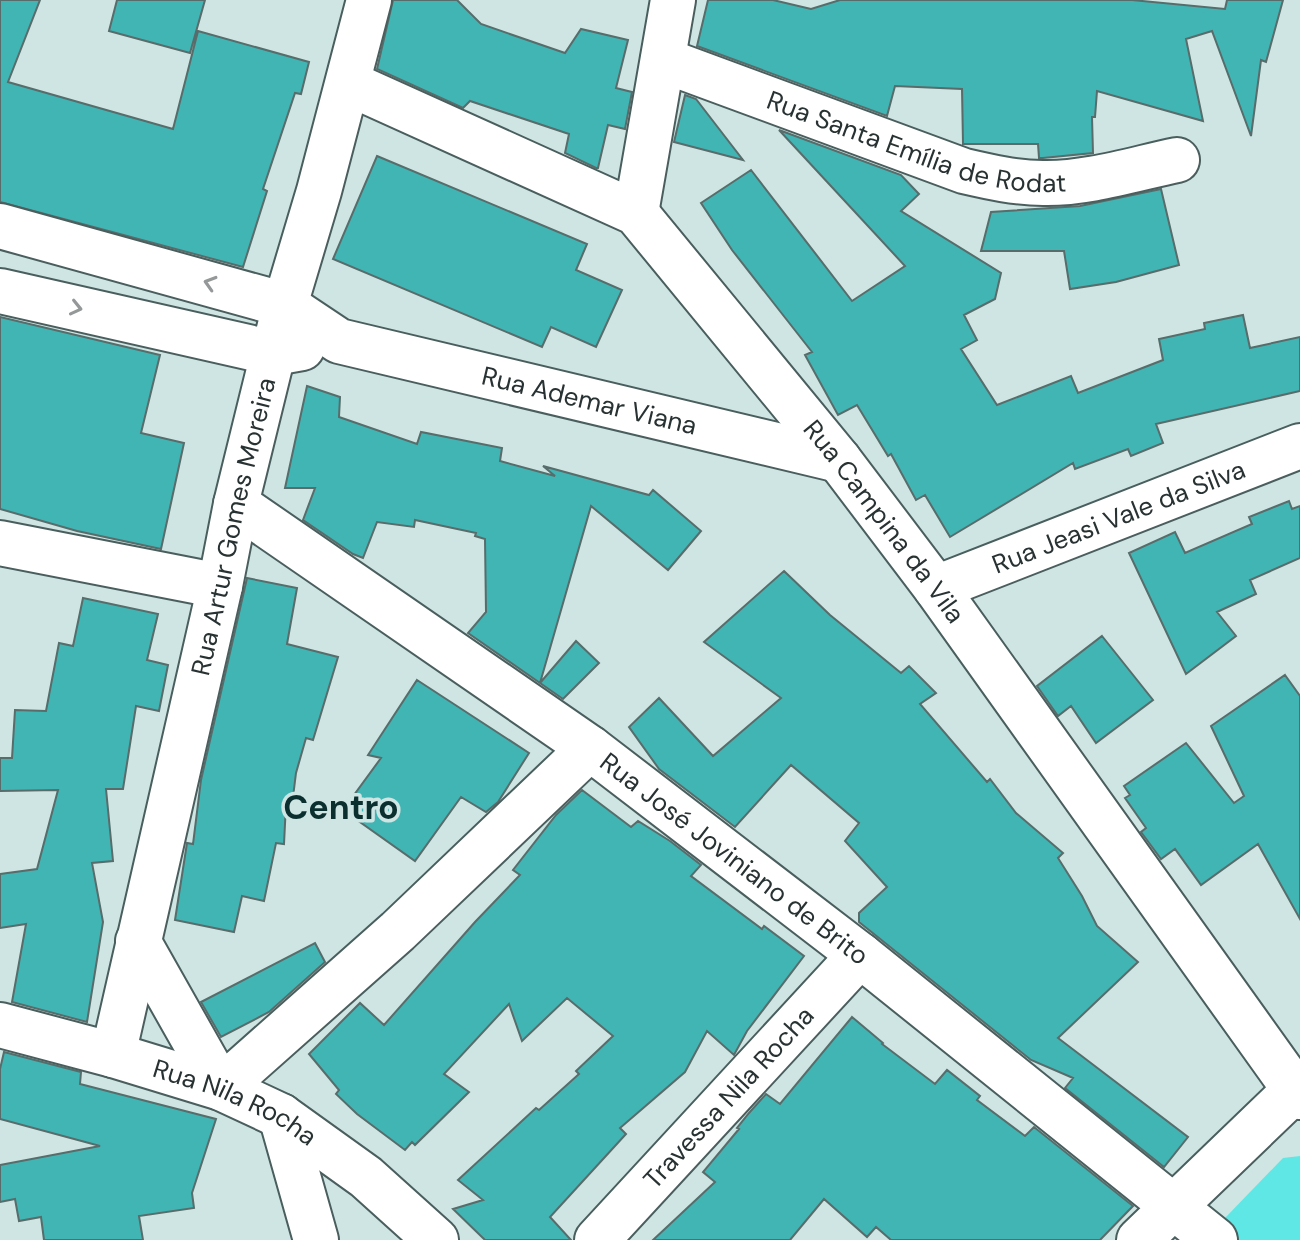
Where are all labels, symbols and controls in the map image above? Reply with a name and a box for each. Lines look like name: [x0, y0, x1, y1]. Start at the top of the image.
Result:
street label: Rua Santa Emília de Rodat: [762, 83, 1067, 200]
one-way arrow: [203, 276, 217, 292]
one-way arrow: [69, 299, 82, 316]
street label: Rua Ademar Viana: [478, 359, 700, 443]
street label: Rua Artur Gomes Moreira: [183, 374, 283, 679]
street label: Rua Campina da Vila: [796, 413, 973, 630]
street label: Rua Jeasi Vale da Silva: [987, 452, 1250, 581]
street label: Rua José Joviniano de Brito: [593, 745, 876, 973]
district label: Centro: [283, 785, 399, 830]
street label: Travessa Nila Rocha: [636, 999, 821, 1196]
street label: Rua Nila Rocha: [149, 1051, 324, 1153]

